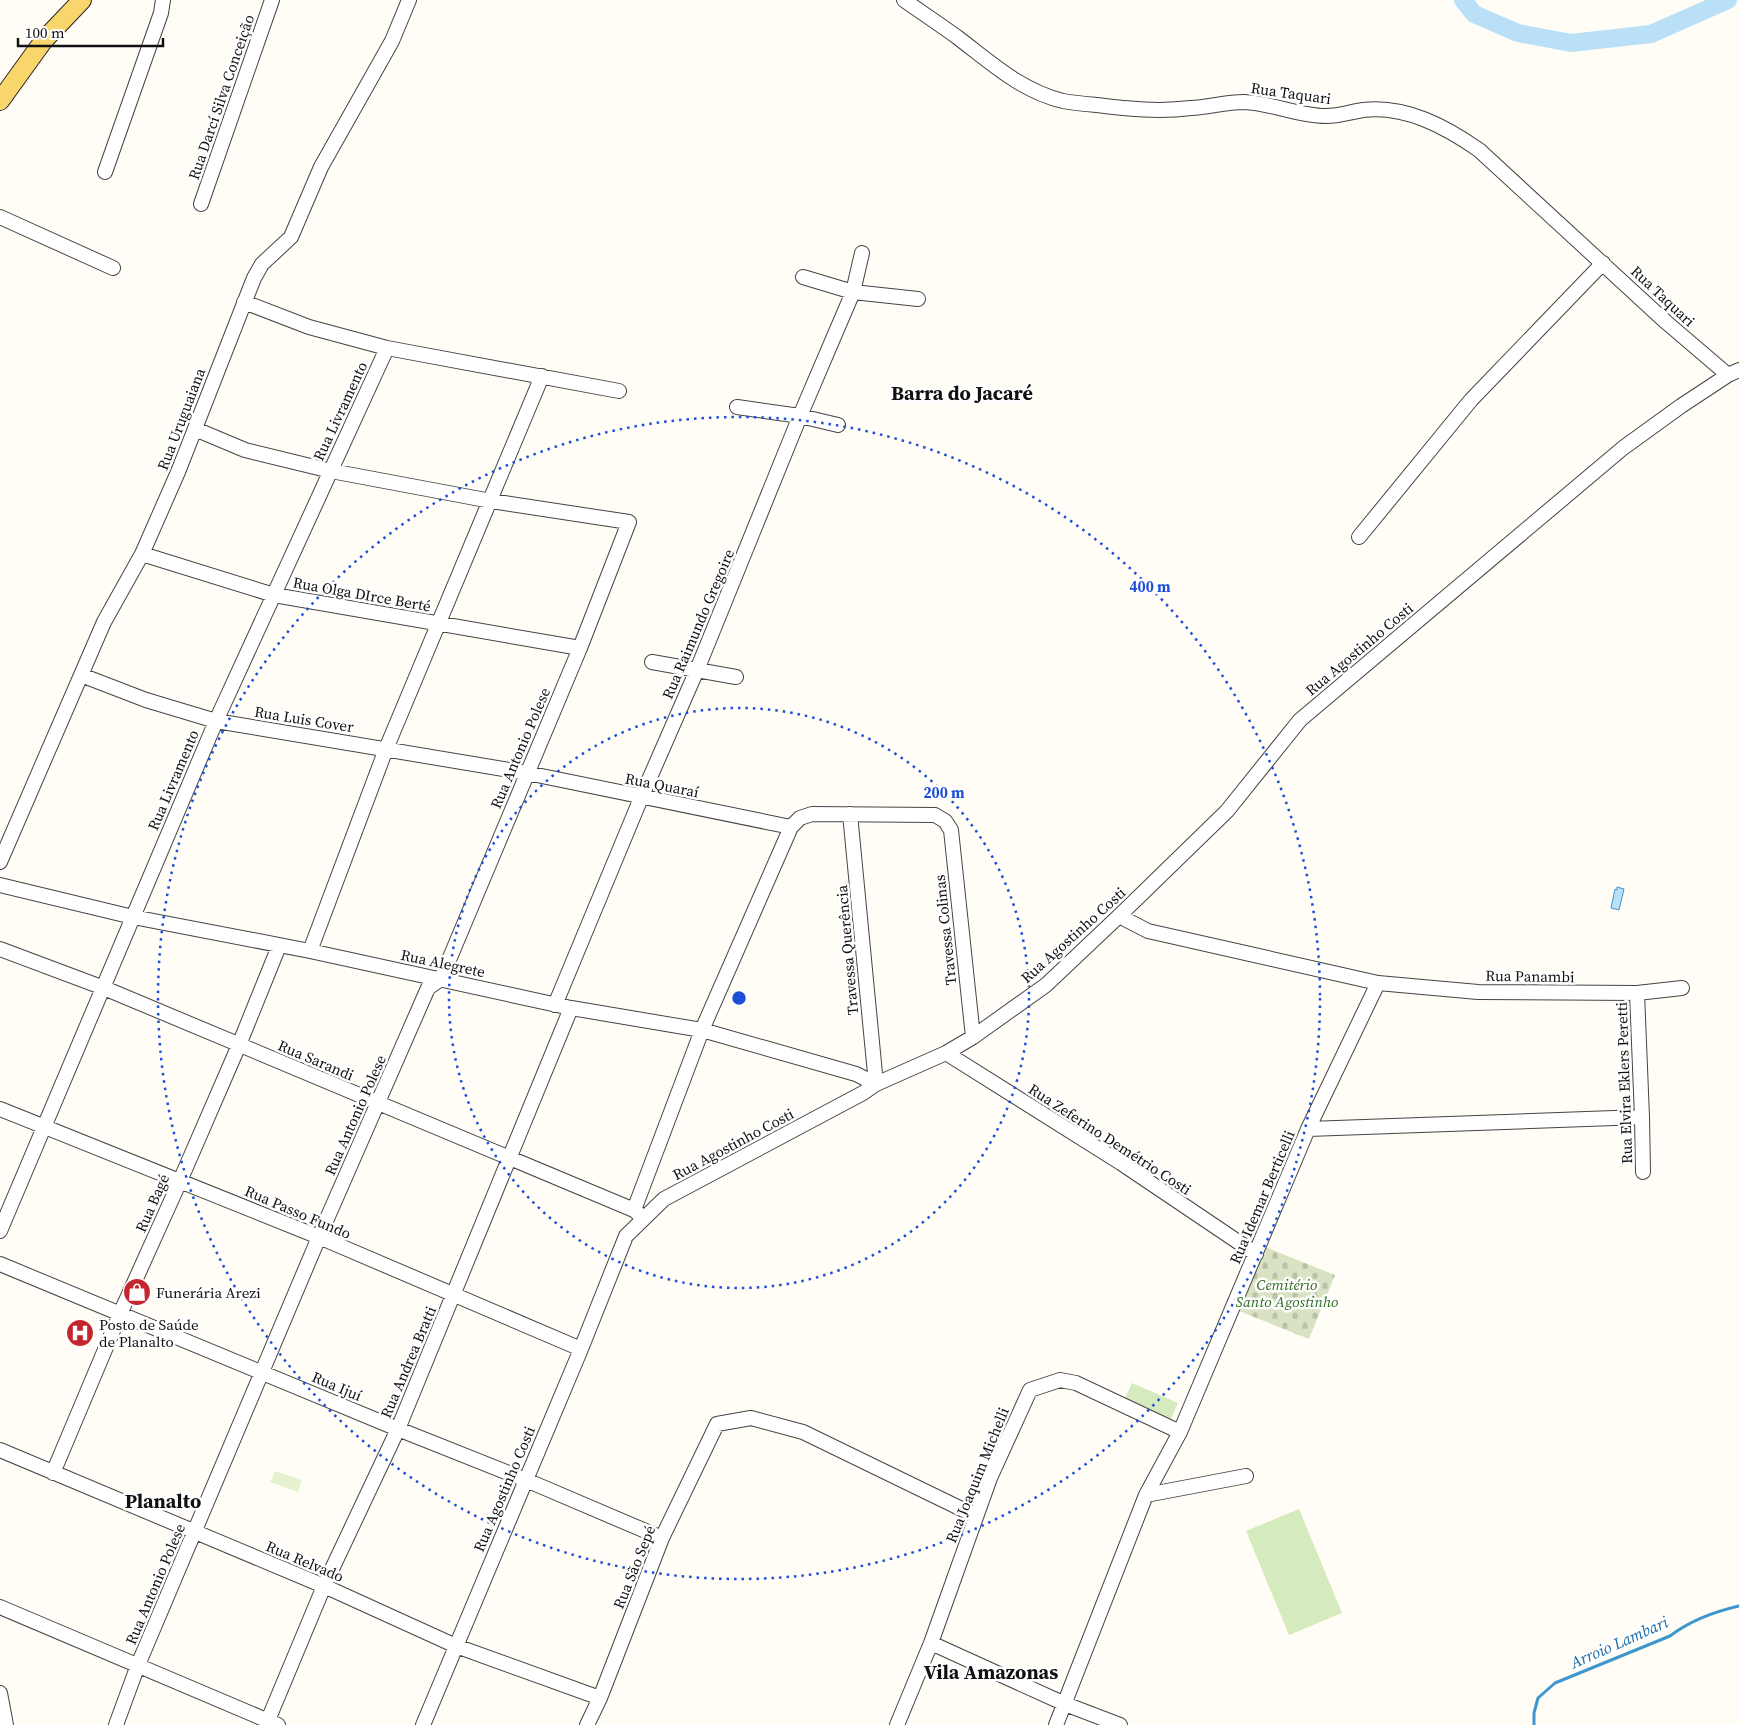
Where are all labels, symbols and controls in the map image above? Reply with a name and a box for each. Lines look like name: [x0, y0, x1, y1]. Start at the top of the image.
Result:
street label: Rua Darcí Silva Conceição: [183, 12, 259, 182]
scale bar: [18, 15, 162, 47]
text: 100 m: [25, 22, 65, 43]
street label: Rua Taquari: [1250, 77, 1332, 109]
street label: Rua Taquari: [1626, 261, 1700, 331]
street label: Rua Livramento: [308, 358, 372, 464]
street label: Rua Uruguaiana: [152, 365, 210, 473]
district label: Barra do Jacaré: [891, 379, 1033, 407]
street label: Rua Raimundo Gregoire: [657, 545, 739, 702]
street label: Rua Olga DIrce Berté: [291, 572, 433, 617]
text: 400 m: [1129, 576, 1171, 597]
street label: Rua Agostinho Costi: [1301, 598, 1417, 700]
street label: Rua Antonio Polese: [485, 684, 555, 812]
street label: Rua Luis Cover: [253, 701, 356, 737]
street label: Rua Livramento: [142, 727, 204, 833]
street label: Rua Quaraí: [623, 768, 701, 803]
text: 200 m: [923, 782, 965, 803]
street label: Travessa Colinas: [929, 874, 961, 986]
street label: Rua Agostinho Costi: [1016, 882, 1130, 988]
street label: Travessa Querência: [831, 884, 863, 1016]
street label: Rua Alegrete: [399, 944, 487, 982]
street label: Rua Panambi: [1485, 965, 1575, 987]
centre of rings: [730, 989, 748, 1007]
street label: Rua Elvira Eklers Peretti: [1611, 1002, 1637, 1164]
street label: Rua Sarandi: [275, 1035, 357, 1085]
street label: Rua Antonio Polese: [319, 1051, 391, 1179]
street label: Rua Zeferino Demétrio Costi: [1025, 1078, 1195, 1200]
street label: Rua Agostinho Costi: [669, 1103, 797, 1185]
street label: Rua Idemar Berticelli: [1224, 1127, 1300, 1267]
street label: Rua Bagé: [130, 1170, 174, 1235]
street label: Rua Passo Fundo: [242, 1180, 354, 1244]
park label: Cemitério Santo Agostinho: [1236, 1274, 1338, 1312]
shop icon: Funerária Arezi: [122, 1277, 152, 1307]
place label: Funerária Arezi: [156, 1282, 261, 1303]
street label: Rua Andrea Bratti: [375, 1303, 441, 1421]
place label: Posto de Saúde de Planalto: [99, 1314, 199, 1352]
hospital icon: Posto de Saúde de Planalto: [65, 1318, 95, 1348]
street label: Rua Ijuí: [309, 1366, 366, 1406]
street label: Rua Joaquim Michelli: [940, 1404, 1014, 1546]
street label: Rua Agostinho Costi: [468, 1423, 540, 1555]
district label: Planalto: [125, 1487, 201, 1515]
street label: Rua Antonio Polese: [120, 1520, 190, 1648]
street label: Rua São Sepé: [608, 1522, 660, 1612]
street label: Rua Relvado: [263, 1535, 347, 1587]
water label: Arroio Lambari: [1566, 1611, 1672, 1674]
district label: Vila Amazonas: [924, 1658, 1058, 1686]

